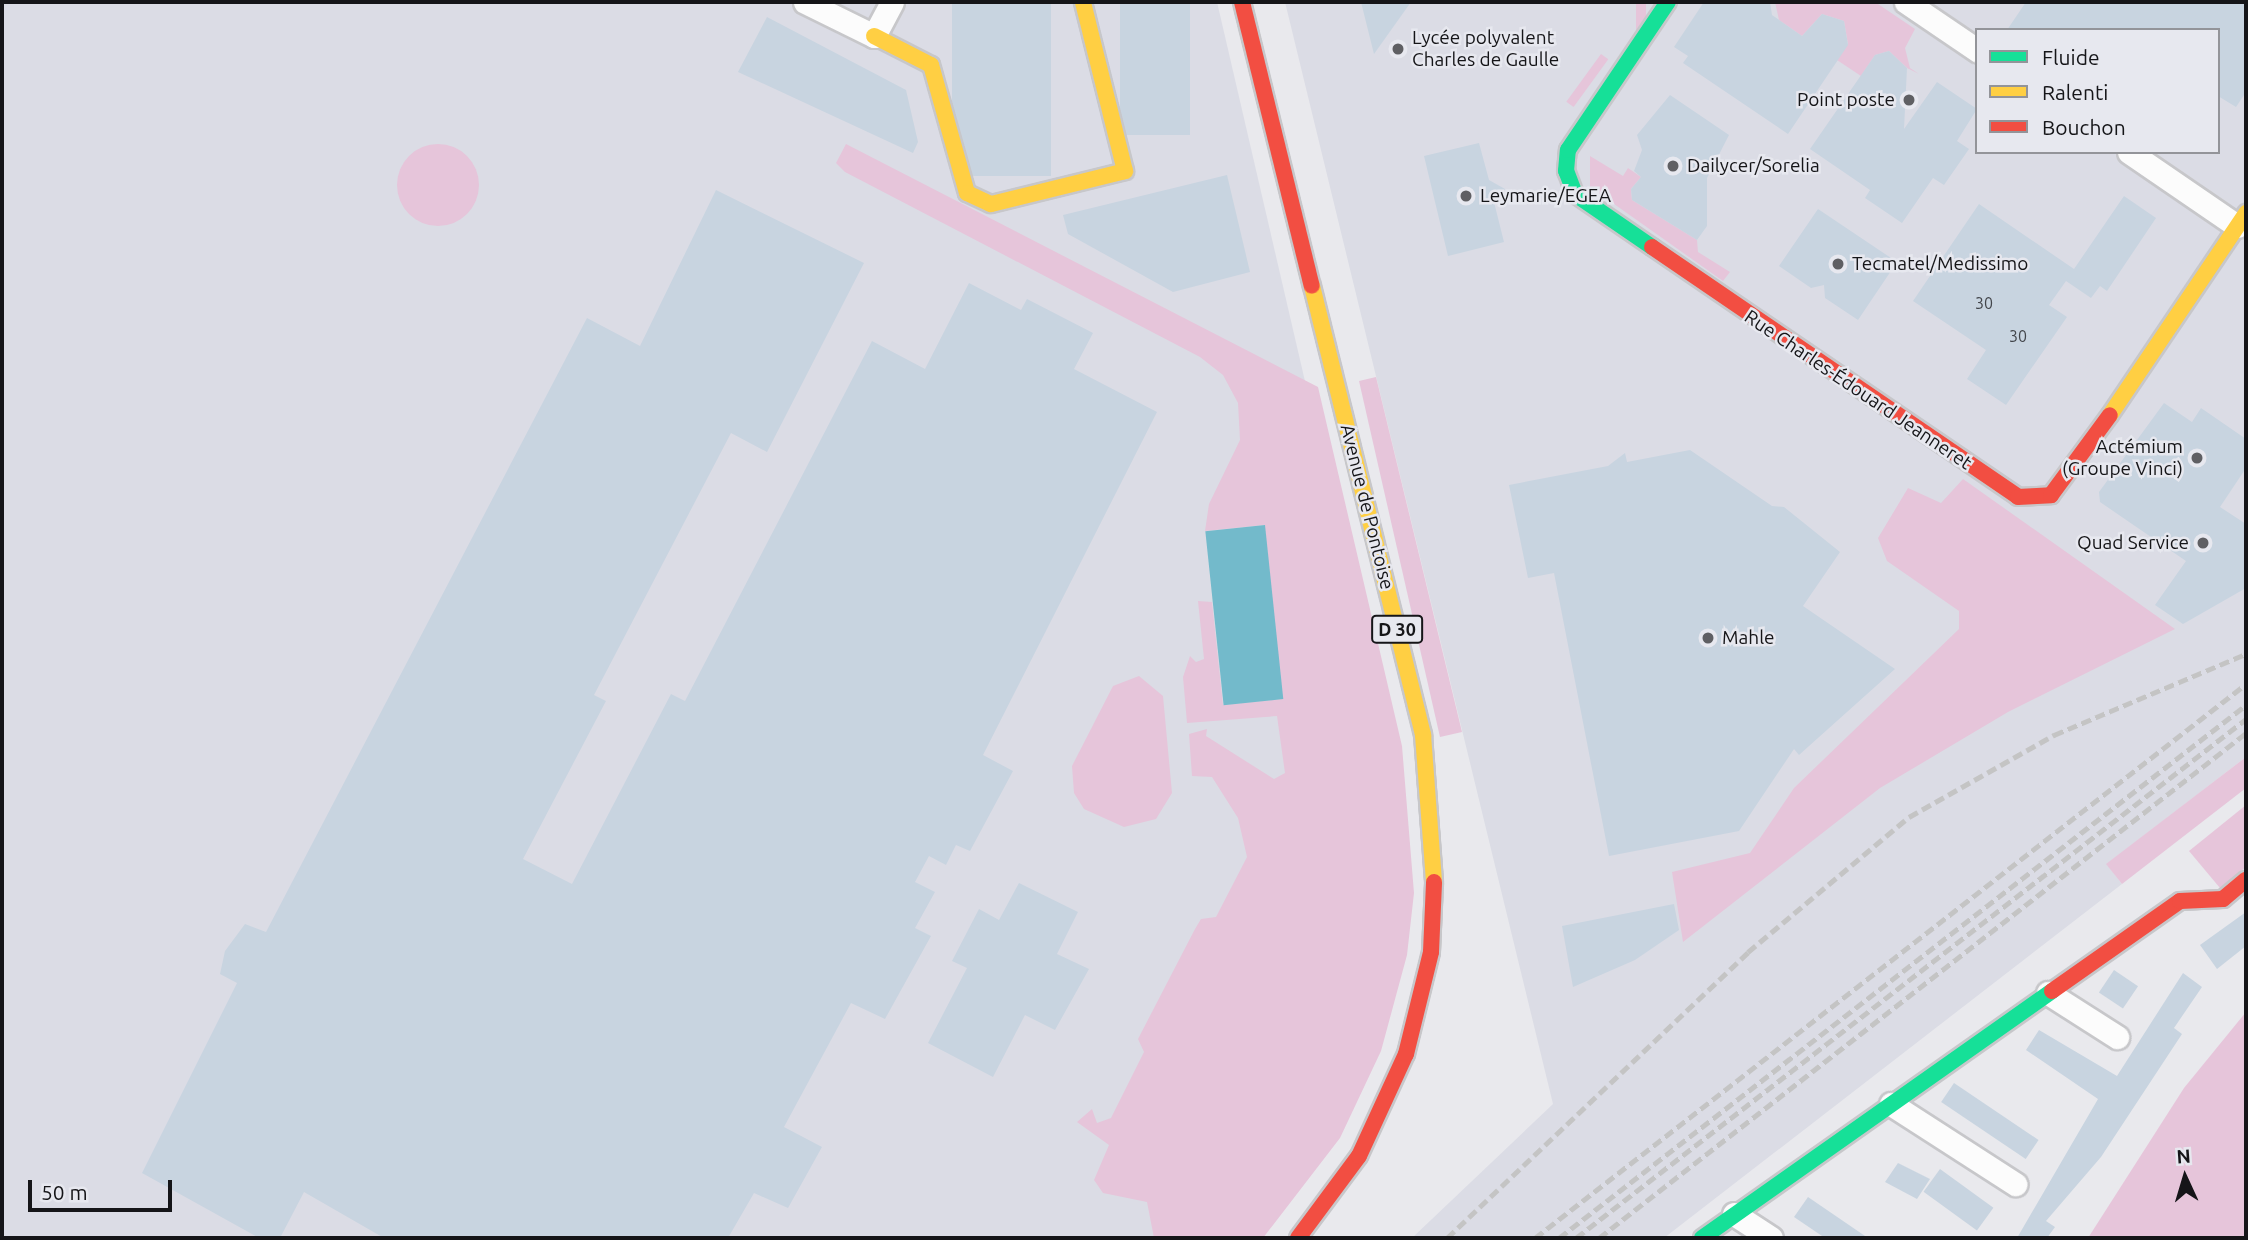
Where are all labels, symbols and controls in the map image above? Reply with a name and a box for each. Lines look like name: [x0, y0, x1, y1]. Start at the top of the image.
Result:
place label: Lycée polyvalent Charles de Gaulle: [1412, 27, 1559, 71]
legend: [1975, 28, 2220, 154]
marker: Lycée polyvalent Charles de Gaulle: [1390, 41, 1406, 57]
text: Fluide: [2042, 45, 2100, 69]
text: Ralenti: [2042, 80, 2108, 104]
place label: Point poste: [1797, 89, 1895, 111]
marker: Point poste: [1901, 92, 1917, 108]
text: Bouchon: [2042, 115, 2126, 139]
place label: Dailycer/Sorelia: [1687, 155, 1820, 177]
marker: Dailycer/Sorelia: [1665, 158, 1681, 174]
place label: Leymarie/EGEA: [1480, 185, 1611, 207]
marker: Leymarie/EGEA: [1458, 188, 1474, 204]
place label: Tecmatel/Medissimo: [1852, 253, 2028, 275]
marker: Tecmatel/Medissimo: [1830, 256, 1846, 272]
house number: 30: [1975, 293, 1993, 313]
street label: Rue Charles-Édouard Jeanneret: [1740, 305, 1976, 475]
house number: 30: [2009, 326, 2027, 346]
street label: Avenue de Pontoise: [1335, 422, 1399, 592]
place label: Actémium (Groupe Vinci): [2062, 436, 2183, 480]
marker: Actémium (Groupe Vinci): [2189, 450, 2205, 466]
place label: Quad Service: [2077, 532, 2189, 554]
marker: Quad Service: [2195, 535, 2211, 551]
road number: D 30: [1371, 614, 1423, 644]
place label: Mahle: [1722, 627, 1775, 649]
marker: Mahle: [1700, 630, 1716, 646]
north arrow: [2150, 1142, 2220, 1212]
text: N: [2176, 1145, 2191, 1168]
scale bar: [32, 1166, 175, 1210]
text: 50 m: [41, 1180, 88, 1204]

